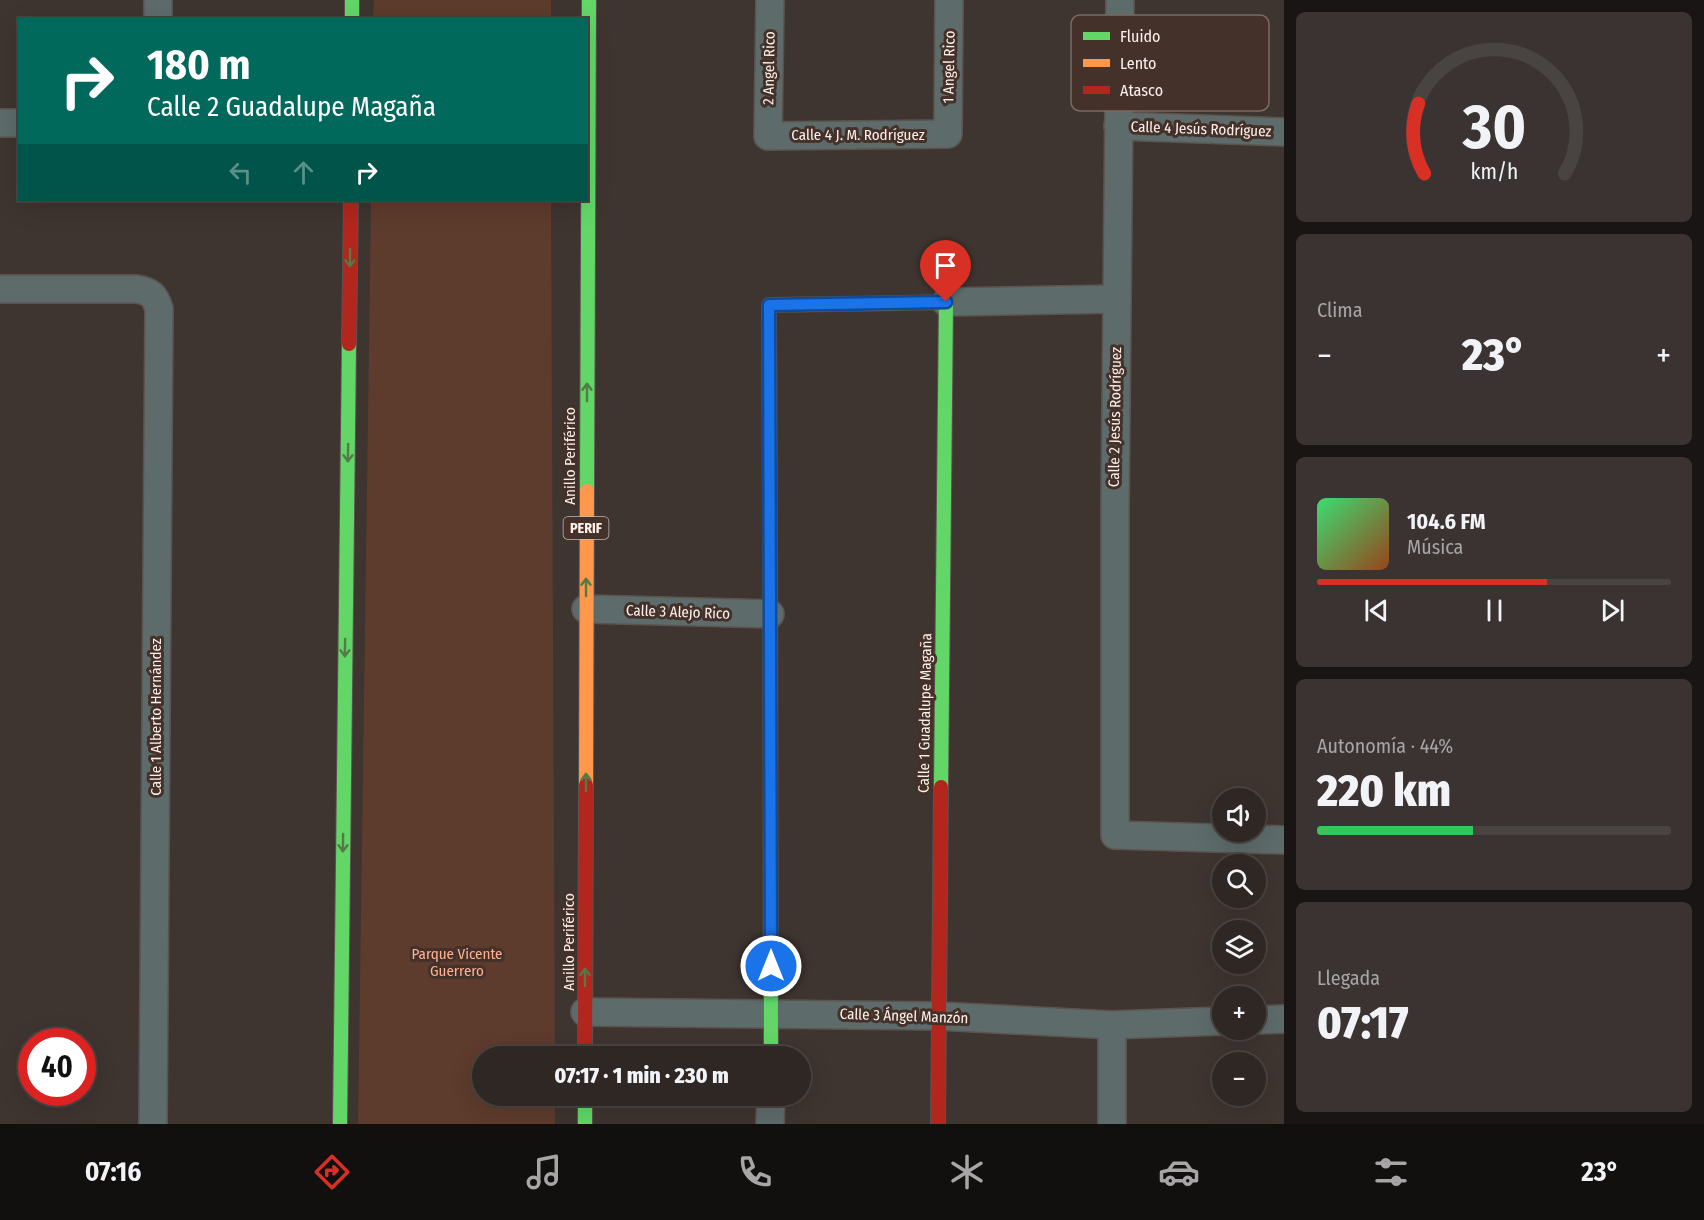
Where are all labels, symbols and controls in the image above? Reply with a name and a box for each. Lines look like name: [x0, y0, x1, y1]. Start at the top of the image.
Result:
legend: [1071, 15, 1269, 111]
text: Fluido: [1120, 27, 1160, 46]
street label: 1 Angel Rico: [939, 30, 959, 104]
street label: 2 Angel Rico: [759, 31, 779, 105]
text: 180 m: [147, 40, 251, 90]
icon: right: [48, 42, 126, 120]
text: Lento: [1120, 54, 1156, 73]
text: Atasco: [1120, 81, 1163, 100]
text: 30: [1461, 90, 1526, 165]
text: Calle 2 Guadalupe Magaña: [147, 91, 436, 123]
street label: Calle 4 Jesús Rodríguez: [1130, 118, 1272, 140]
street label: Calle 4 J. M. Rodríguez: [791, 126, 925, 144]
icon: left: [224, 156, 257, 189]
icon: ahead: [287, 156, 320, 189]
icon: right: [350, 156, 383, 189]
text: km/h: [1470, 160, 1518, 186]
pin: [920, 240, 971, 302]
one-way arrow: [344, 247, 356, 267]
icon: arrive: [929, 249, 962, 282]
text: Clima: [1317, 298, 1362, 322]
text: 23°: [1462, 328, 1526, 382]
text: −: [1317, 336, 1332, 376]
text: +: [1656, 336, 1671, 376]
street label: Calle 2 Jesús Rodríguez: [1105, 347, 1125, 487]
one-way arrow: [581, 382, 593, 402]
street label: Anillo Periférico: [561, 407, 579, 505]
one-way arrow: [342, 442, 354, 462]
text: 104.6 FM: [1407, 508, 1486, 535]
road number: PERIF: [564, 517, 608, 539]
text: Música: [1407, 535, 1463, 559]
one-way arrow: [580, 577, 592, 597]
icon: previous: [1360, 594, 1393, 627]
icon: pause: [1478, 594, 1511, 627]
icon: next: [1596, 594, 1629, 627]
street label: Calle 3 Alejo Rico: [626, 601, 730, 623]
street label: Calle 1 Guadalupe Magaña: [915, 633, 935, 793]
one-way arrow: [340, 637, 351, 657]
street label: Calle 1 Alberto Hernández: [147, 638, 165, 796]
text: Autonomía · 44%: [1317, 734, 1453, 758]
text: 220 km: [1317, 764, 1451, 818]
one-way arrow: [580, 772, 592, 792]
map controls: [1212, 788, 1266, 1106]
button: sound: [1212, 788, 1266, 842]
one-way arrow: [337, 832, 349, 852]
button: search: [1212, 854, 1266, 908]
street label: Anillo Periférico: [560, 893, 578, 991]
button: layers: [1212, 920, 1266, 974]
position arrow: [739, 934, 803, 998]
park label: Parque Vicente Guerrero: [411, 945, 503, 980]
text: Llegada: [1317, 966, 1380, 990]
one-way arrow: [579, 967, 591, 987]
button: +: [1212, 986, 1266, 1040]
text: 07:17: [1317, 996, 1409, 1050]
street label: Calle 3 Ángel Manzón: [839, 1005, 969, 1027]
speed limit sign: 40: [18, 1028, 96, 1106]
button: −: [1212, 1052, 1266, 1106]
text: 07:17 · 1 min · 230 m: [554, 1062, 729, 1089]
icon: directions: [311, 1151, 353, 1193]
icon: music: [523, 1151, 565, 1193]
icon: phone: [734, 1151, 776, 1193]
icon: climate: [946, 1151, 988, 1193]
icon: car: [1158, 1151, 1200, 1193]
icon: filters: [1370, 1151, 1412, 1193]
text: 07:16: [85, 1156, 141, 1188]
text: 23°: [1581, 1156, 1619, 1188]

